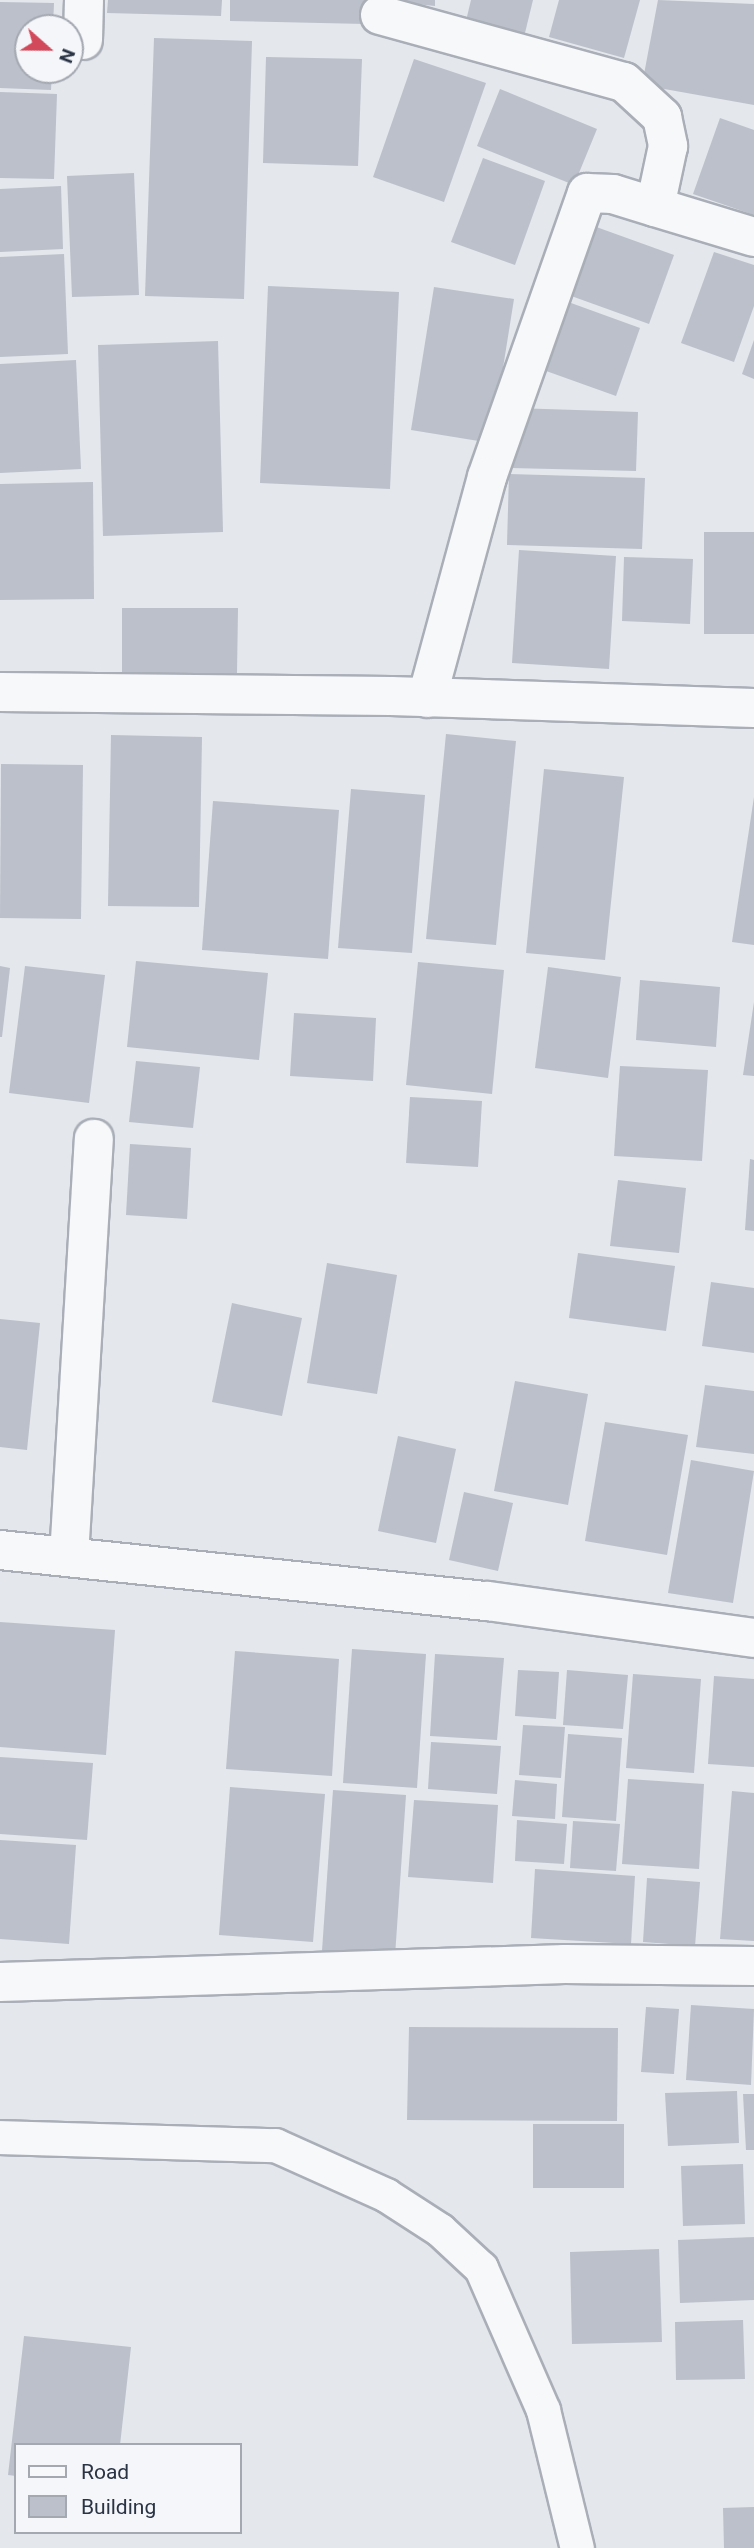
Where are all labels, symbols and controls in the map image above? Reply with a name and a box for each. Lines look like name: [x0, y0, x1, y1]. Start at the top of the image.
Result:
north arrow: [14, 14, 84, 84]
text: N: [54, 46, 80, 66]
legend: [14, 2443, 242, 2534]
text: Road: [81, 2460, 129, 2484]
text: Building: [81, 2495, 156, 2519]

